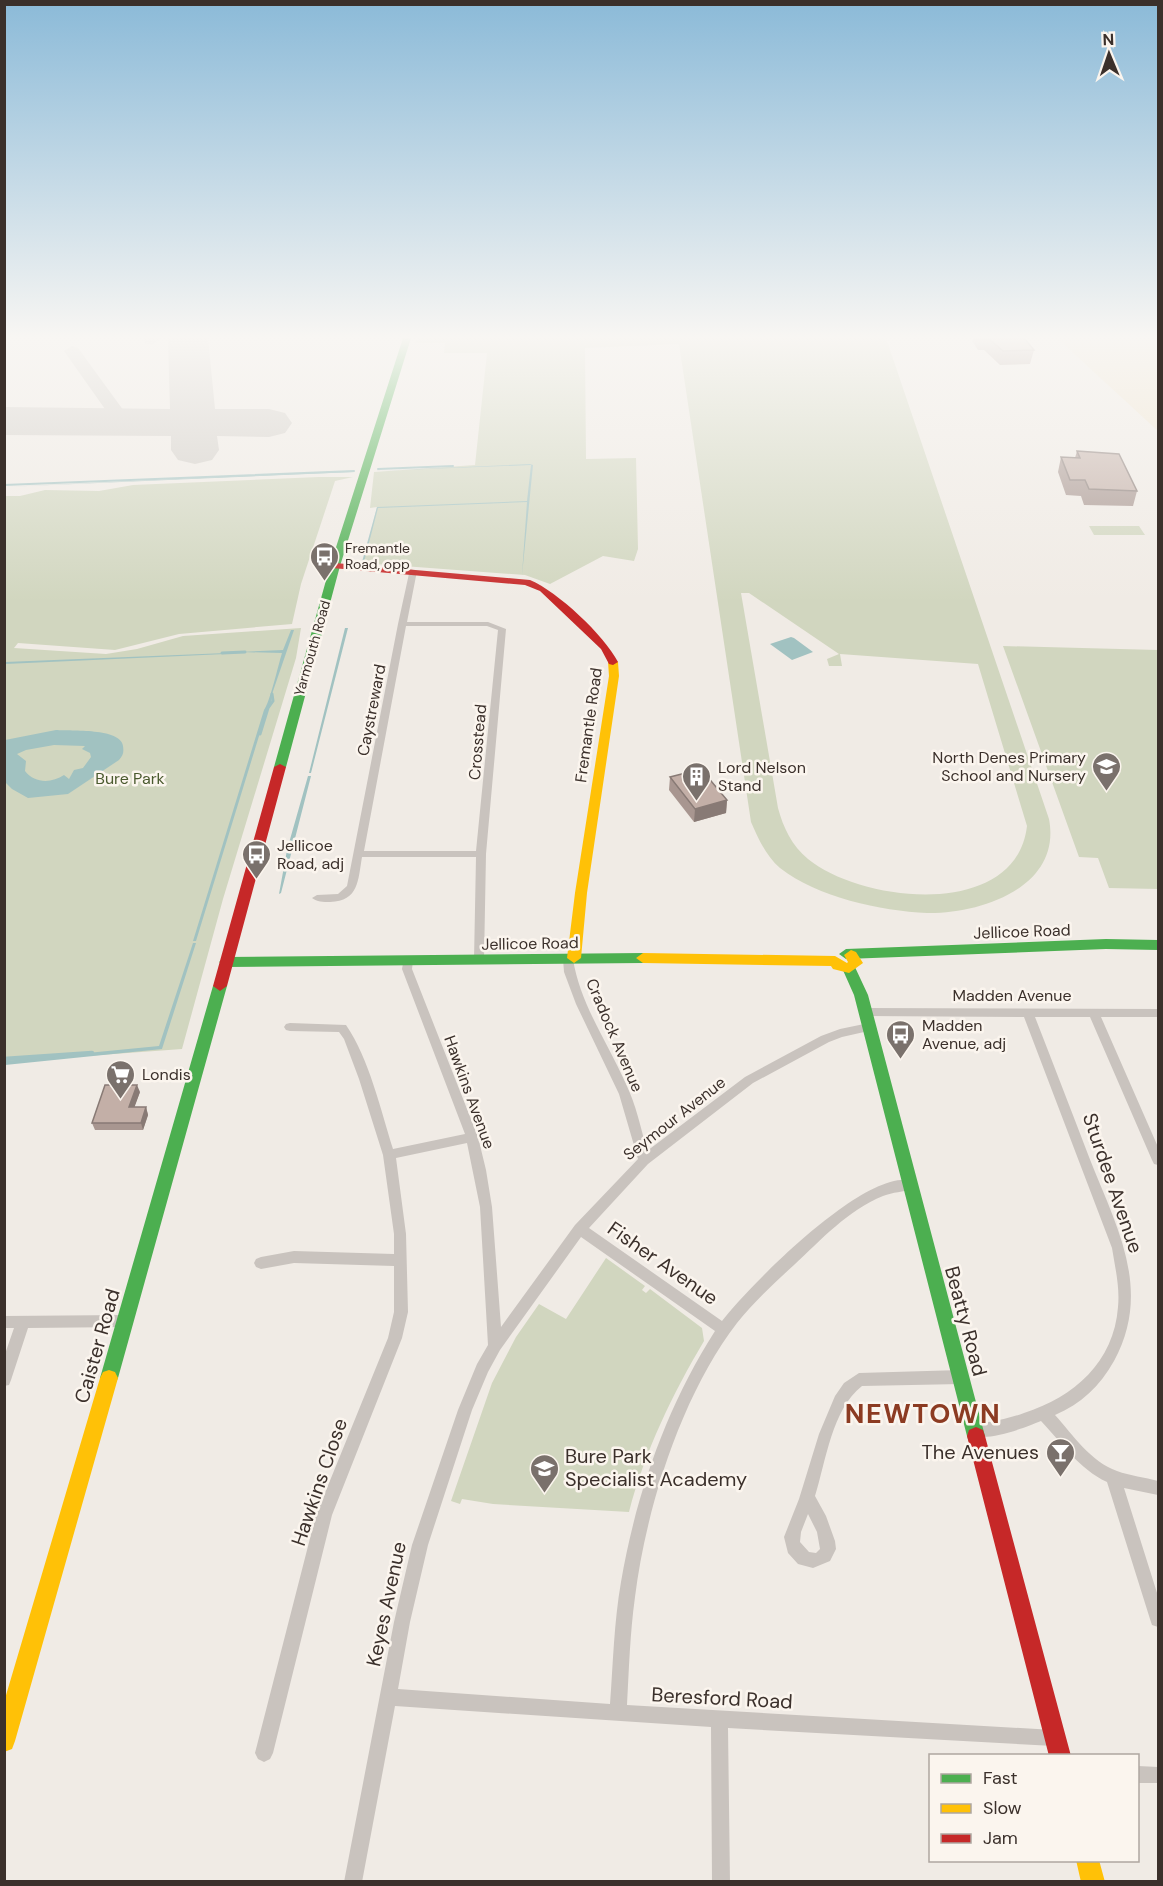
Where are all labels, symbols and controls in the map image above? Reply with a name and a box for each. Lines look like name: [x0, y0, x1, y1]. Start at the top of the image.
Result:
north arrow: [1079, 24, 1139, 84]
text: N: [1102, 29, 1115, 50]
place label: Fremantle Road, opp: [345, 539, 410, 573]
bus stop icon: Fremantle Road, opp: [308, 540, 340, 582]
street label: Yarmouth Road: [290, 598, 334, 698]
street label: Caystreward: [352, 662, 391, 758]
street label: Fremantle Road: [570, 666, 607, 784]
street label: Crosstead: [464, 703, 491, 781]
place label: North Denes Primary School and Nursery: [932, 747, 1086, 786]
school or university icon: North Denes Primary School and Nursery: [1091, 750, 1123, 792]
place label: Lord Nelson Stand: [718, 757, 806, 796]
building icon: Lord Nelson Stand: [681, 760, 713, 802]
park label: Bure Park: [95, 768, 165, 789]
place label: Jellicoe Road, adj: [277, 835, 344, 874]
bus stop icon: Jellicoe Road, adj: [240, 838, 272, 880]
street label: Jellicoe Road: [973, 919, 1071, 944]
street label: Jellicoe Road: [481, 932, 579, 955]
street label: Cradock Avenue: [581, 975, 648, 1095]
street label: Madden Avenue: [952, 985, 1072, 1006]
place label: Madden Avenue, adj: [922, 1015, 1006, 1054]
bus stop icon: Madden Avenue, adj: [885, 1018, 917, 1060]
street label: Hawkins Avenue: [439, 1032, 500, 1152]
supermarket icon: Londis: [105, 1058, 137, 1100]
place label: Londis: [142, 1064, 191, 1085]
street label: Seymour Avenue: [619, 1072, 730, 1165]
street label: Sturdee Avenue: [1077, 1110, 1149, 1256]
street label: Fisher Avenue: [603, 1215, 723, 1311]
street label: Beatty Road: [939, 1263, 993, 1379]
street label: Caister Road: [68, 1286, 126, 1406]
district label: NEWTOWN: [845, 1396, 1001, 1431]
street label: Hawkins Close: [285, 1415, 353, 1549]
bar icon: The Avenues: [1044, 1436, 1076, 1478]
place label: The Avenues: [922, 1439, 1039, 1465]
place label: Bure Park Specialist Academy: [565, 1443, 747, 1492]
school or university icon: Bure Park Specialist Academy: [528, 1452, 560, 1494]
street label: Keyes Avenue: [360, 1539, 412, 1669]
street label: Beresford Road: [651, 1681, 793, 1715]
legend: [929, 1754, 1139, 1862]
text: Fast: [983, 1766, 1018, 1790]
text: Slow: [983, 1796, 1022, 1820]
text: Jam: [983, 1826, 1018, 1850]

